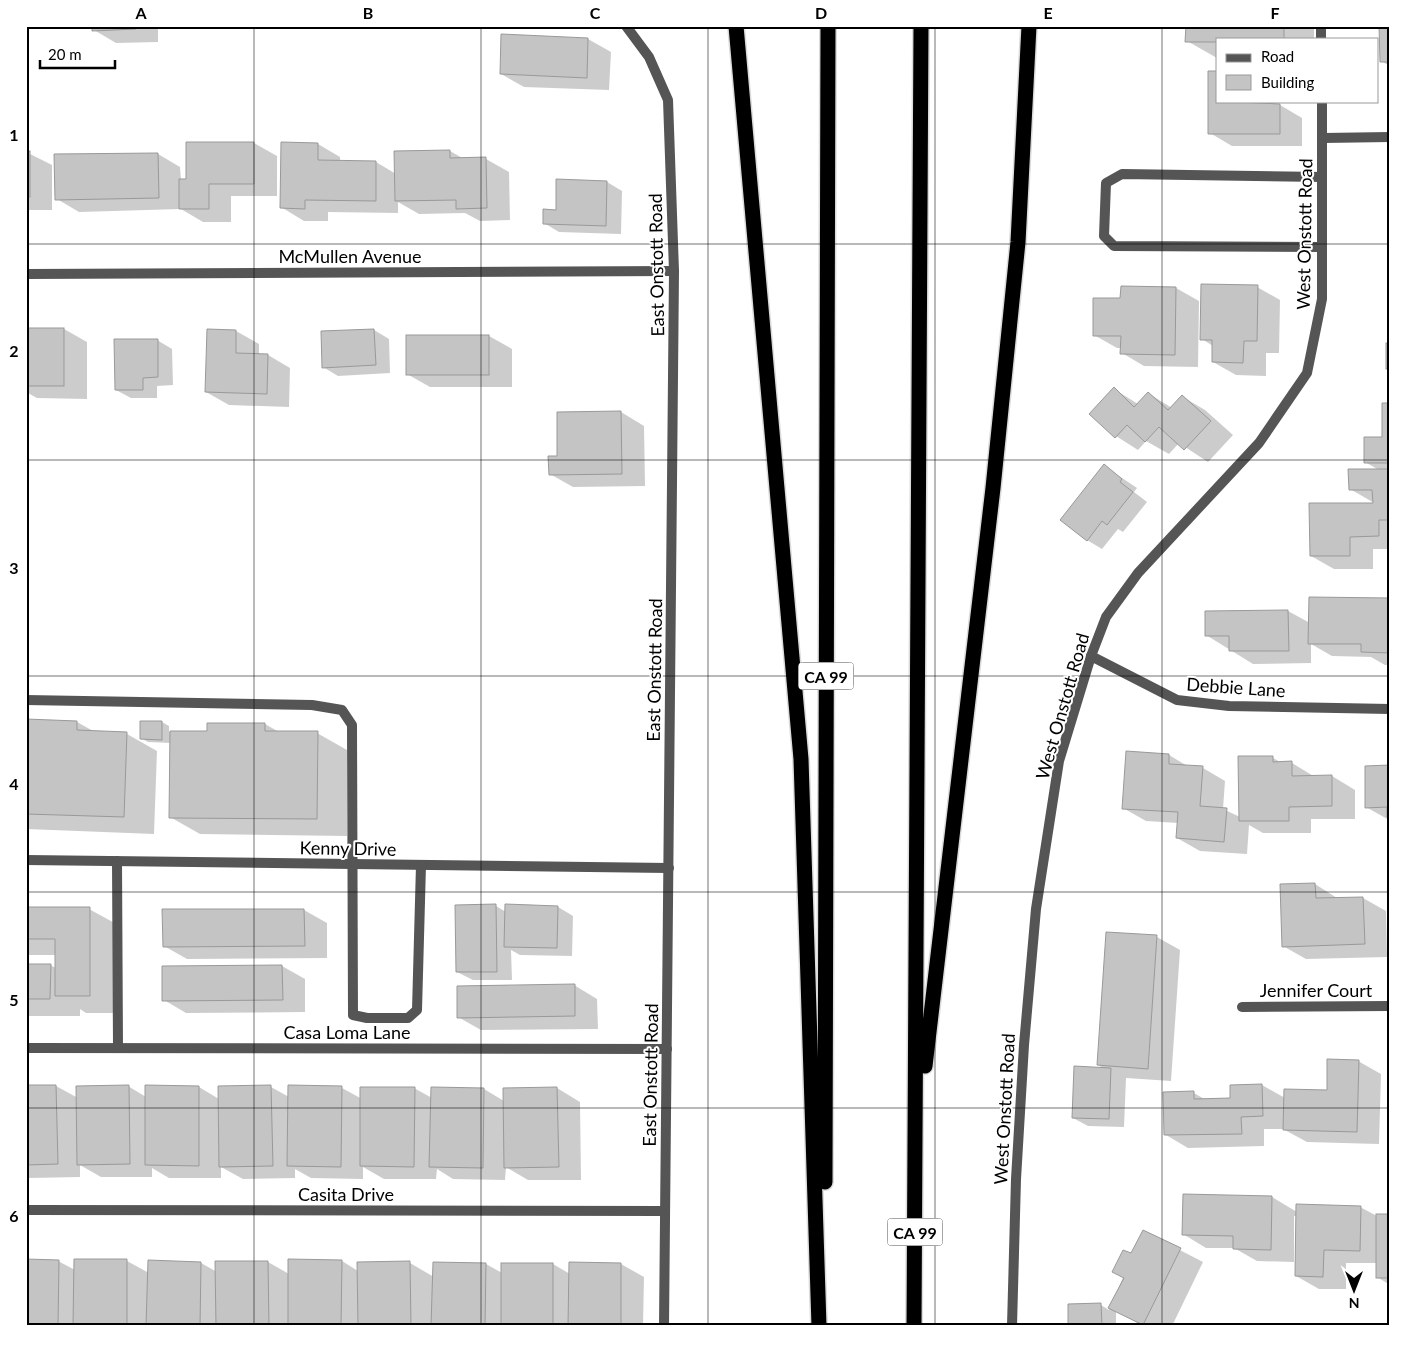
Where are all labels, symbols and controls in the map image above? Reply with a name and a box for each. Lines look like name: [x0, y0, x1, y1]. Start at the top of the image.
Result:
text: A: [134, 3, 147, 22]
text: B: [363, 3, 373, 22]
text: C: [590, 3, 601, 22]
text: D: [815, 3, 827, 22]
text: E: [1043, 3, 1053, 22]
text: F: [1270, 3, 1280, 22]
scale bar: [40, 38, 115, 70]
legend: [1216, 38, 1378, 102]
text: 20 m: [48, 45, 82, 63]
text: Road: [1261, 47, 1294, 65]
text: Building: [1261, 73, 1314, 91]
text: 1: [9, 125, 19, 144]
street label: West Onstott Road: [1292, 158, 1316, 310]
street label: East Onstott Road: [644, 193, 668, 337]
street label: McMullen Avenue: [278, 245, 422, 267]
text: 2: [9, 341, 19, 360]
text: 3: [9, 558, 19, 577]
street label: East Onstott Road: [642, 598, 666, 742]
street label: West Onstott Road: [1031, 630, 1093, 782]
road number: CA 99: [798, 662, 854, 689]
street label: Debbie Lane: [1186, 673, 1286, 701]
text: 4: [9, 774, 19, 793]
street label: Kenny Drive: [299, 836, 397, 860]
street label: Jennifer Court: [1260, 979, 1373, 1001]
text: 5: [9, 990, 19, 1009]
street label: East Onstott Road: [638, 1003, 662, 1147]
street label: Casa Loma Lane: [283, 1021, 411, 1043]
street label: West Onstott Road: [989, 1033, 1019, 1185]
street label: Casita Drive: [298, 1183, 394, 1205]
text: 6: [9, 1206, 19, 1225]
road number: CA 99: [888, 1218, 942, 1246]
north arrow: [1328, 1264, 1378, 1314]
text: N: [1349, 1295, 1359, 1312]

